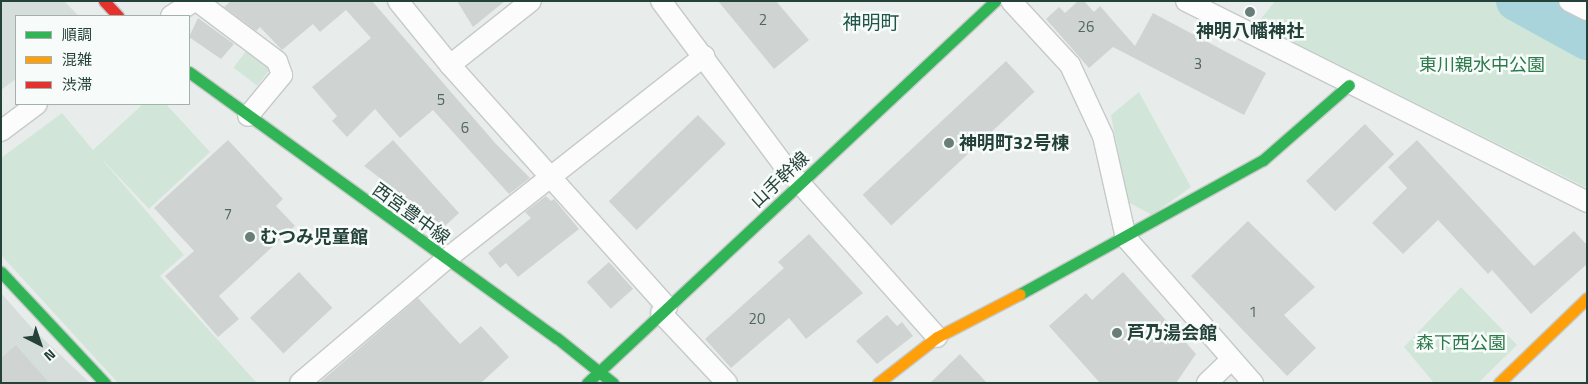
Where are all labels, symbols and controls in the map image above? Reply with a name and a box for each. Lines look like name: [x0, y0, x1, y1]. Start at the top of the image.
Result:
marker: 神明八幡神社: [1244, 6, 1256, 18]
house number: 2: [759, 11, 767, 29]
district label: 神明町: [843, 11, 899, 33]
legend: [15, 15, 190, 105]
house number: 26: [1078, 18, 1094, 36]
place label: 神明八幡神社: [1196, 20, 1304, 42]
text: 順調: [62, 23, 92, 46]
text: 混雑: [62, 48, 92, 71]
park label: 東川親水中公園: [1419, 54, 1545, 76]
house number: 3: [1194, 55, 1202, 73]
text: 渋滞: [62, 73, 92, 96]
house number: 5: [437, 91, 445, 109]
house number: 6: [461, 119, 469, 137]
place label: 神明町32号棟: [959, 132, 1069, 154]
marker: 神明町32号棟: [943, 137, 955, 149]
street label: 山手幹線: [746, 148, 814, 212]
street label: 西宮豊中線: [368, 179, 454, 249]
house number: 7: [224, 205, 232, 223]
place label: むつみ児童館: [260, 226, 368, 248]
marker: むつみ児童館: [244, 231, 256, 243]
house number: 1: [1249, 303, 1257, 321]
house number: 20: [749, 310, 765, 328]
north arrow: [15, 319, 65, 369]
place label: 芦乃湯会館: [1127, 322, 1217, 344]
marker: 芦乃湯会館: [1111, 327, 1123, 339]
park label: 森下西公園: [1416, 332, 1506, 354]
text: N: [40, 345, 61, 367]

